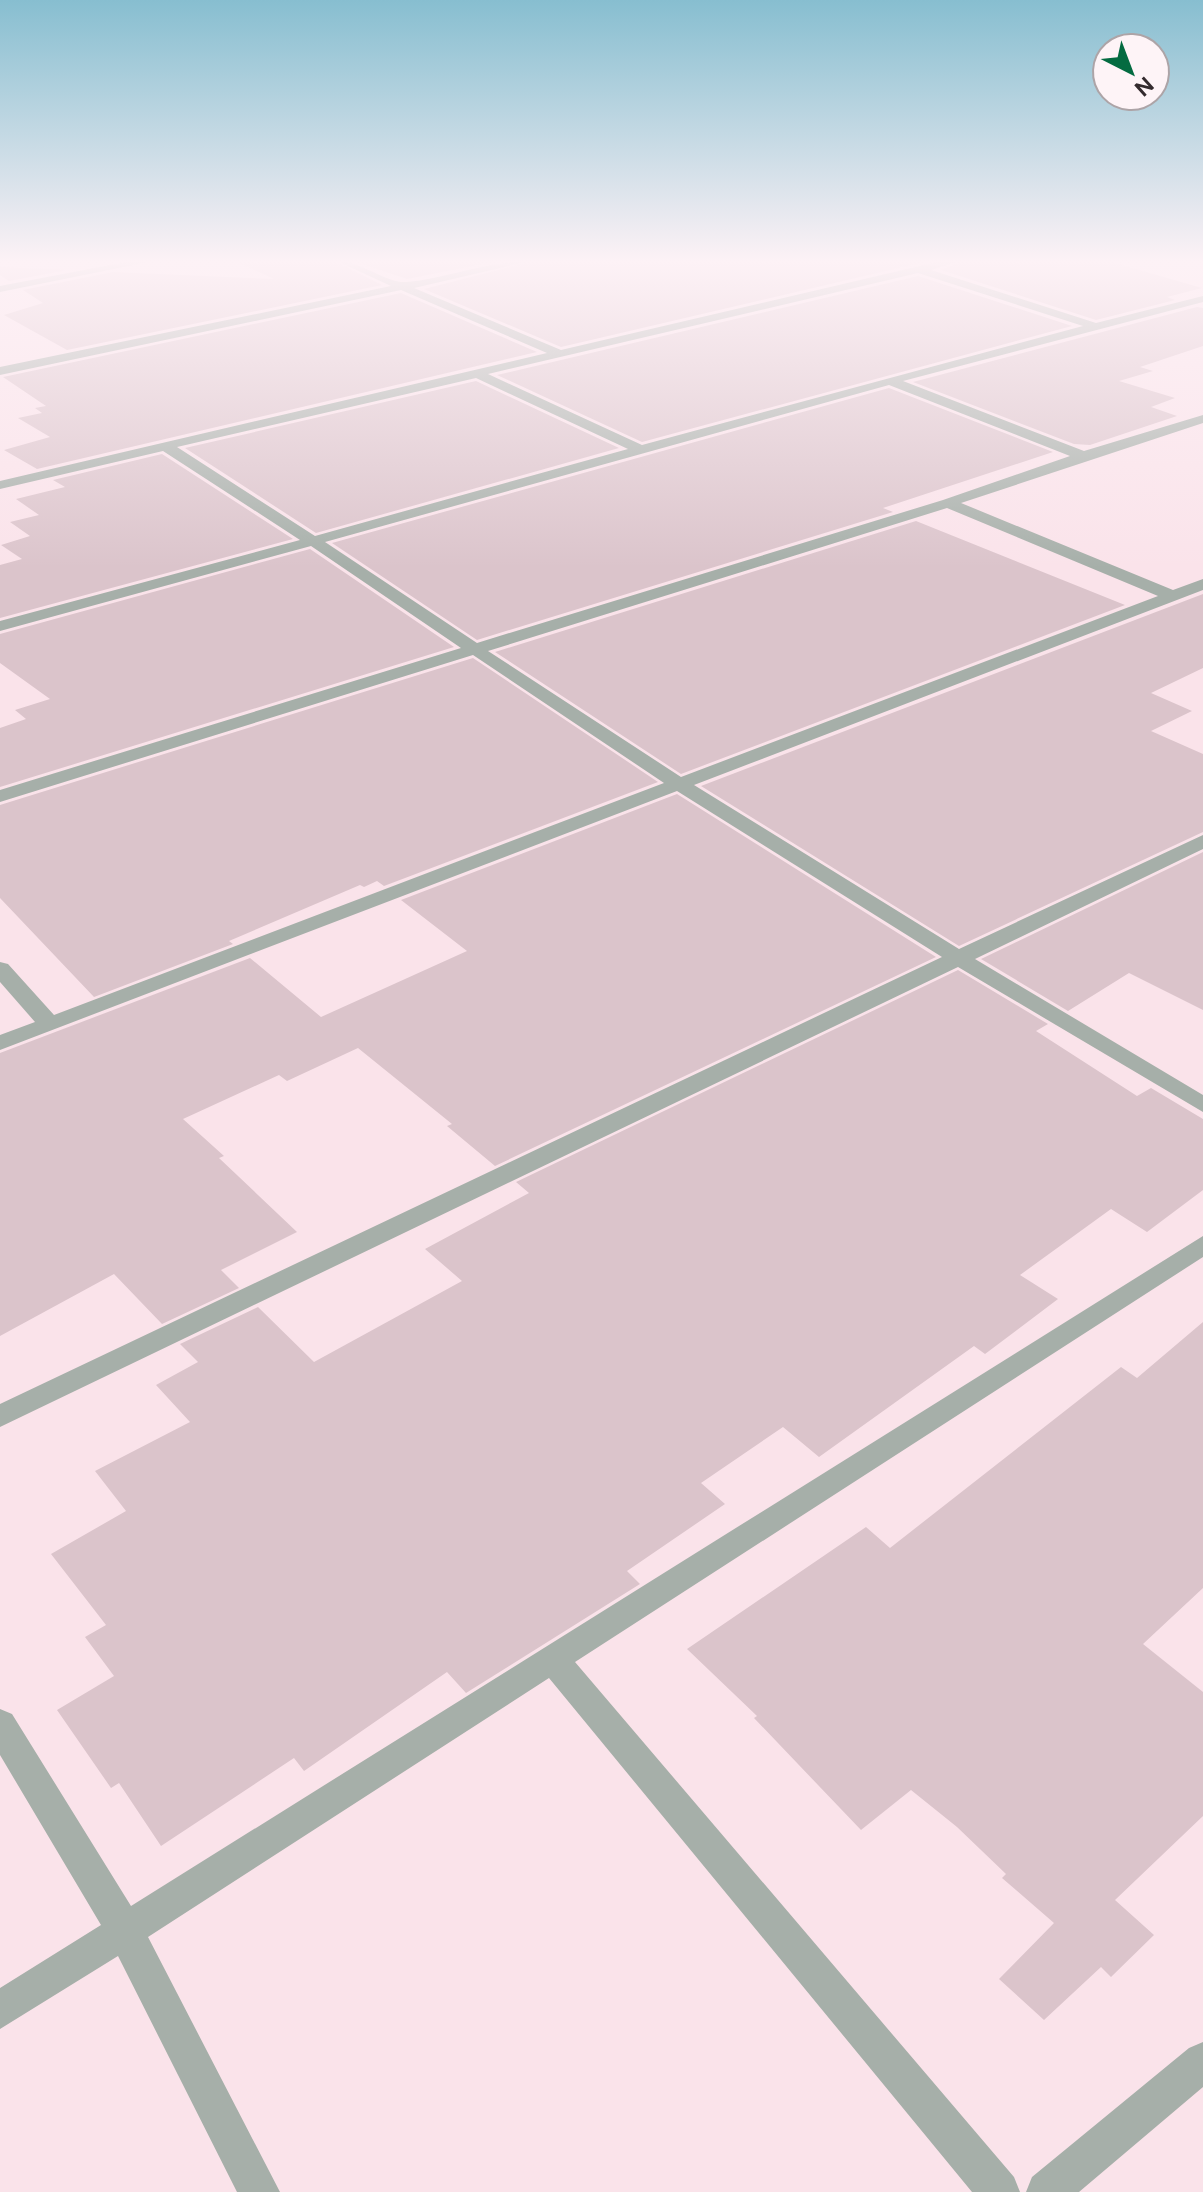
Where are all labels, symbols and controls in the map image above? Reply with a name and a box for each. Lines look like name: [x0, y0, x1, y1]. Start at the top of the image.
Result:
north arrow: [1091, 32, 1171, 112]
text: N: [1128, 70, 1160, 103]

